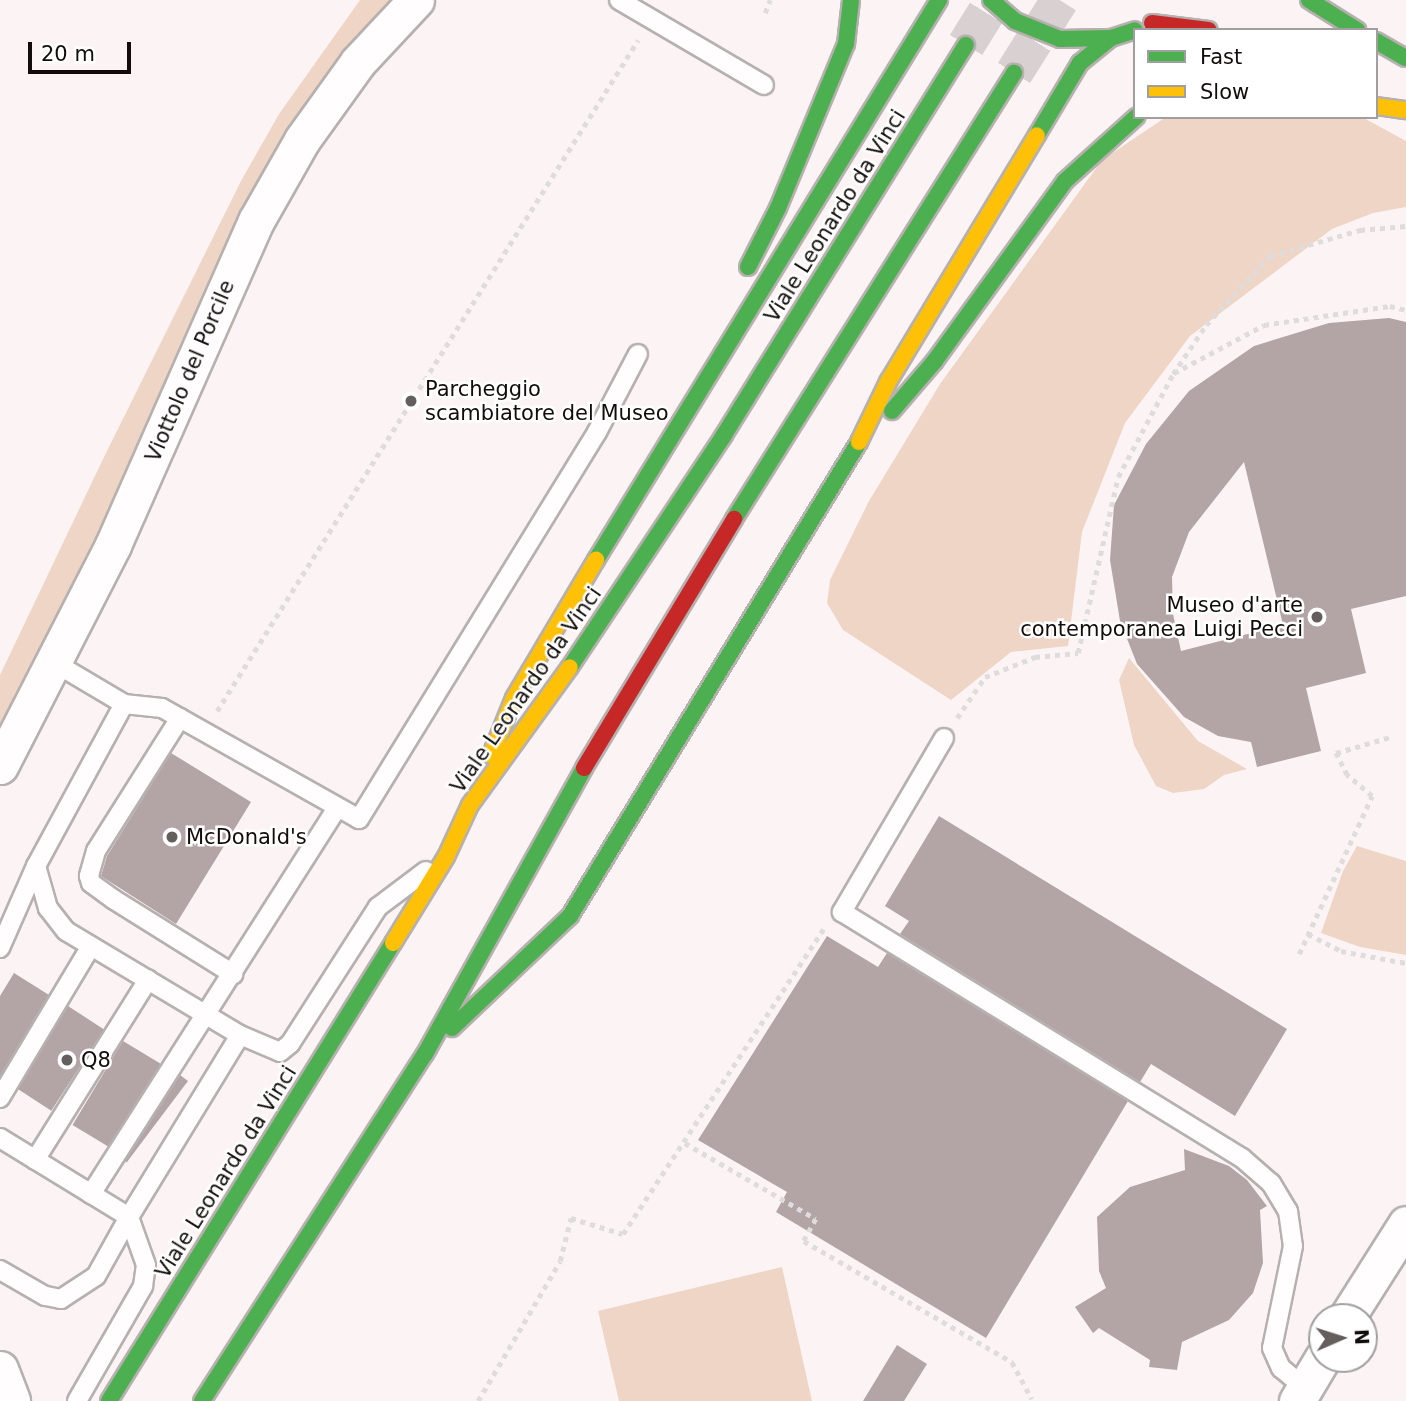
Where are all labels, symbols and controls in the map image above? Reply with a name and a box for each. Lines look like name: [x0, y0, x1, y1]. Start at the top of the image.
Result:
scale bar: [32, 28, 135, 72]
legend: [1133, 28, 1378, 119]
text: 20 m: [41, 42, 95, 66]
text: Fast: [1200, 45, 1242, 69]
text: Slow: [1200, 80, 1249, 104]
street label: Viale Leonardo da Vinci: [759, 105, 911, 327]
street label: Viottolo del Porcile: [140, 276, 240, 466]
place label: Parcheggio scambiatore del Museo: [425, 376, 669, 426]
marker: Parcheggio scambiatore del Museo: [403, 393, 419, 409]
street label: Viale Leonardo da Vinci: [445, 582, 607, 798]
place label: Museo d'arte contemporanea Luigi Pecci: [1020, 592, 1303, 642]
marker: Museo d'arte contemporanea Luigi Pecci: [1309, 609, 1325, 625]
place label: McDonald's: [186, 824, 307, 850]
marker: McDonald's: [164, 829, 180, 845]
place label: Q8: [81, 1047, 111, 1073]
marker: Q8: [59, 1052, 75, 1068]
street label: Viale Leonardo da Vinci: [150, 1061, 302, 1283]
north arrow: [1308, 1303, 1378, 1373]
text: N: [1351, 1328, 1373, 1346]

